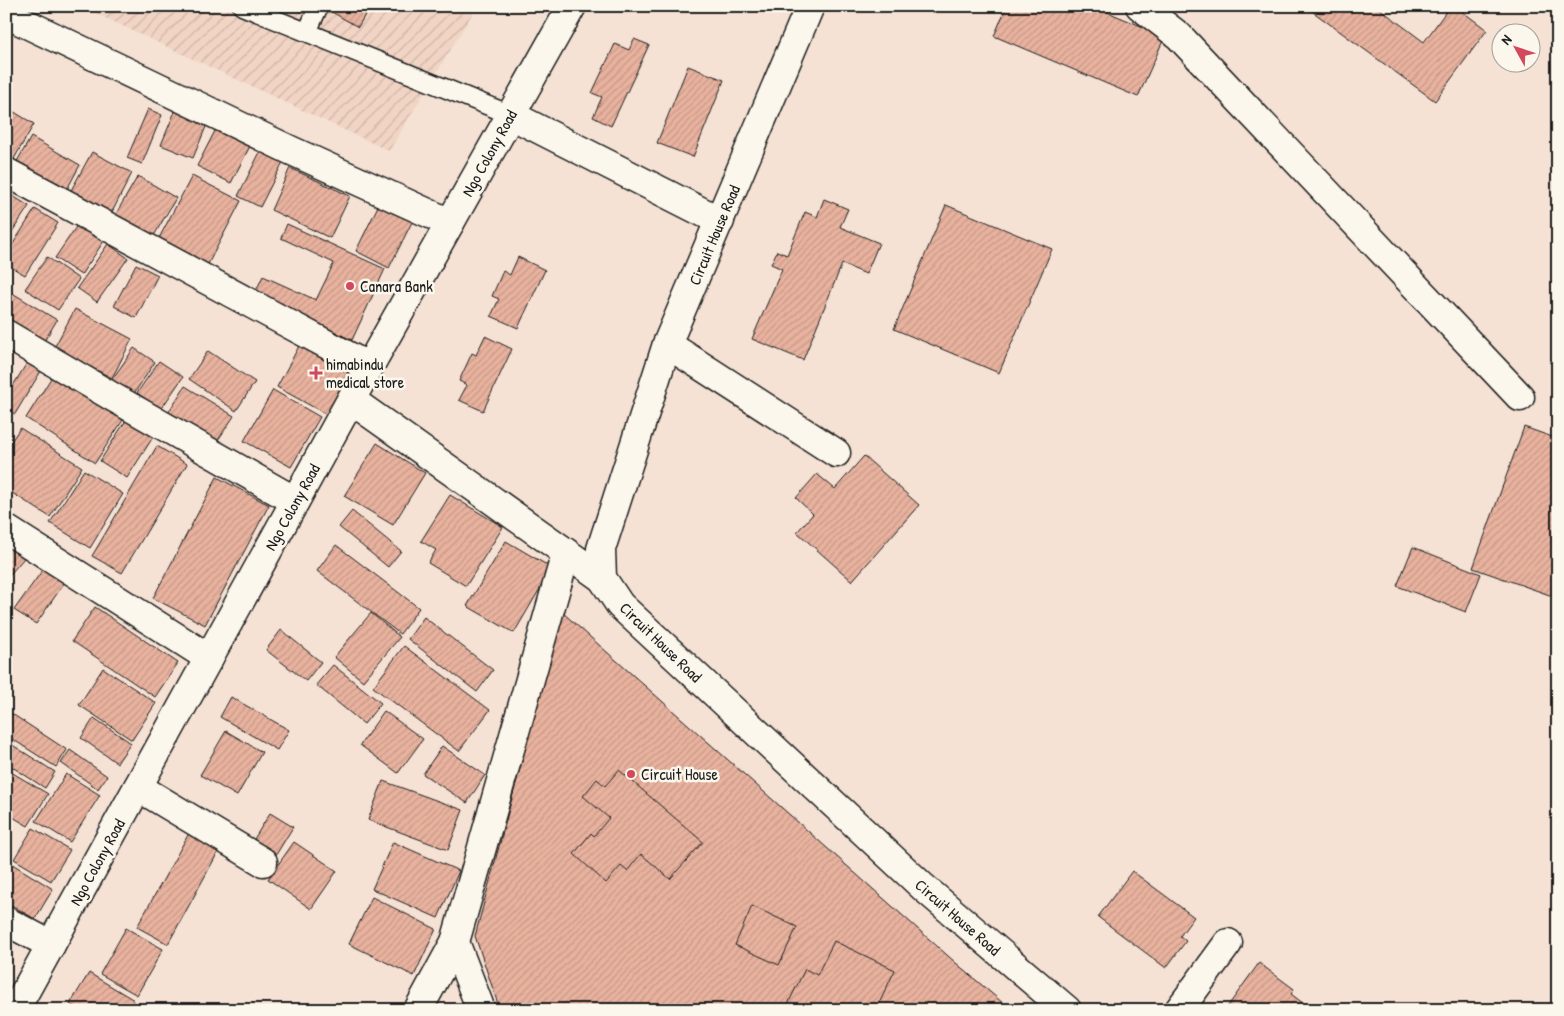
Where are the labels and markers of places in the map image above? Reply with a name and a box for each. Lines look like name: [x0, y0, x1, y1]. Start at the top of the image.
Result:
place label: Canara Bank: [360, 275, 433, 297]
marker: Canara Bank: [344, 280, 356, 292]
place label: himabindu medical store: [326, 353, 405, 393]
marker: himabindu medical store: [310, 367, 322, 379]
place label: Circuit House: [641, 763, 718, 785]
marker: Circuit House: [625, 768, 637, 780]

